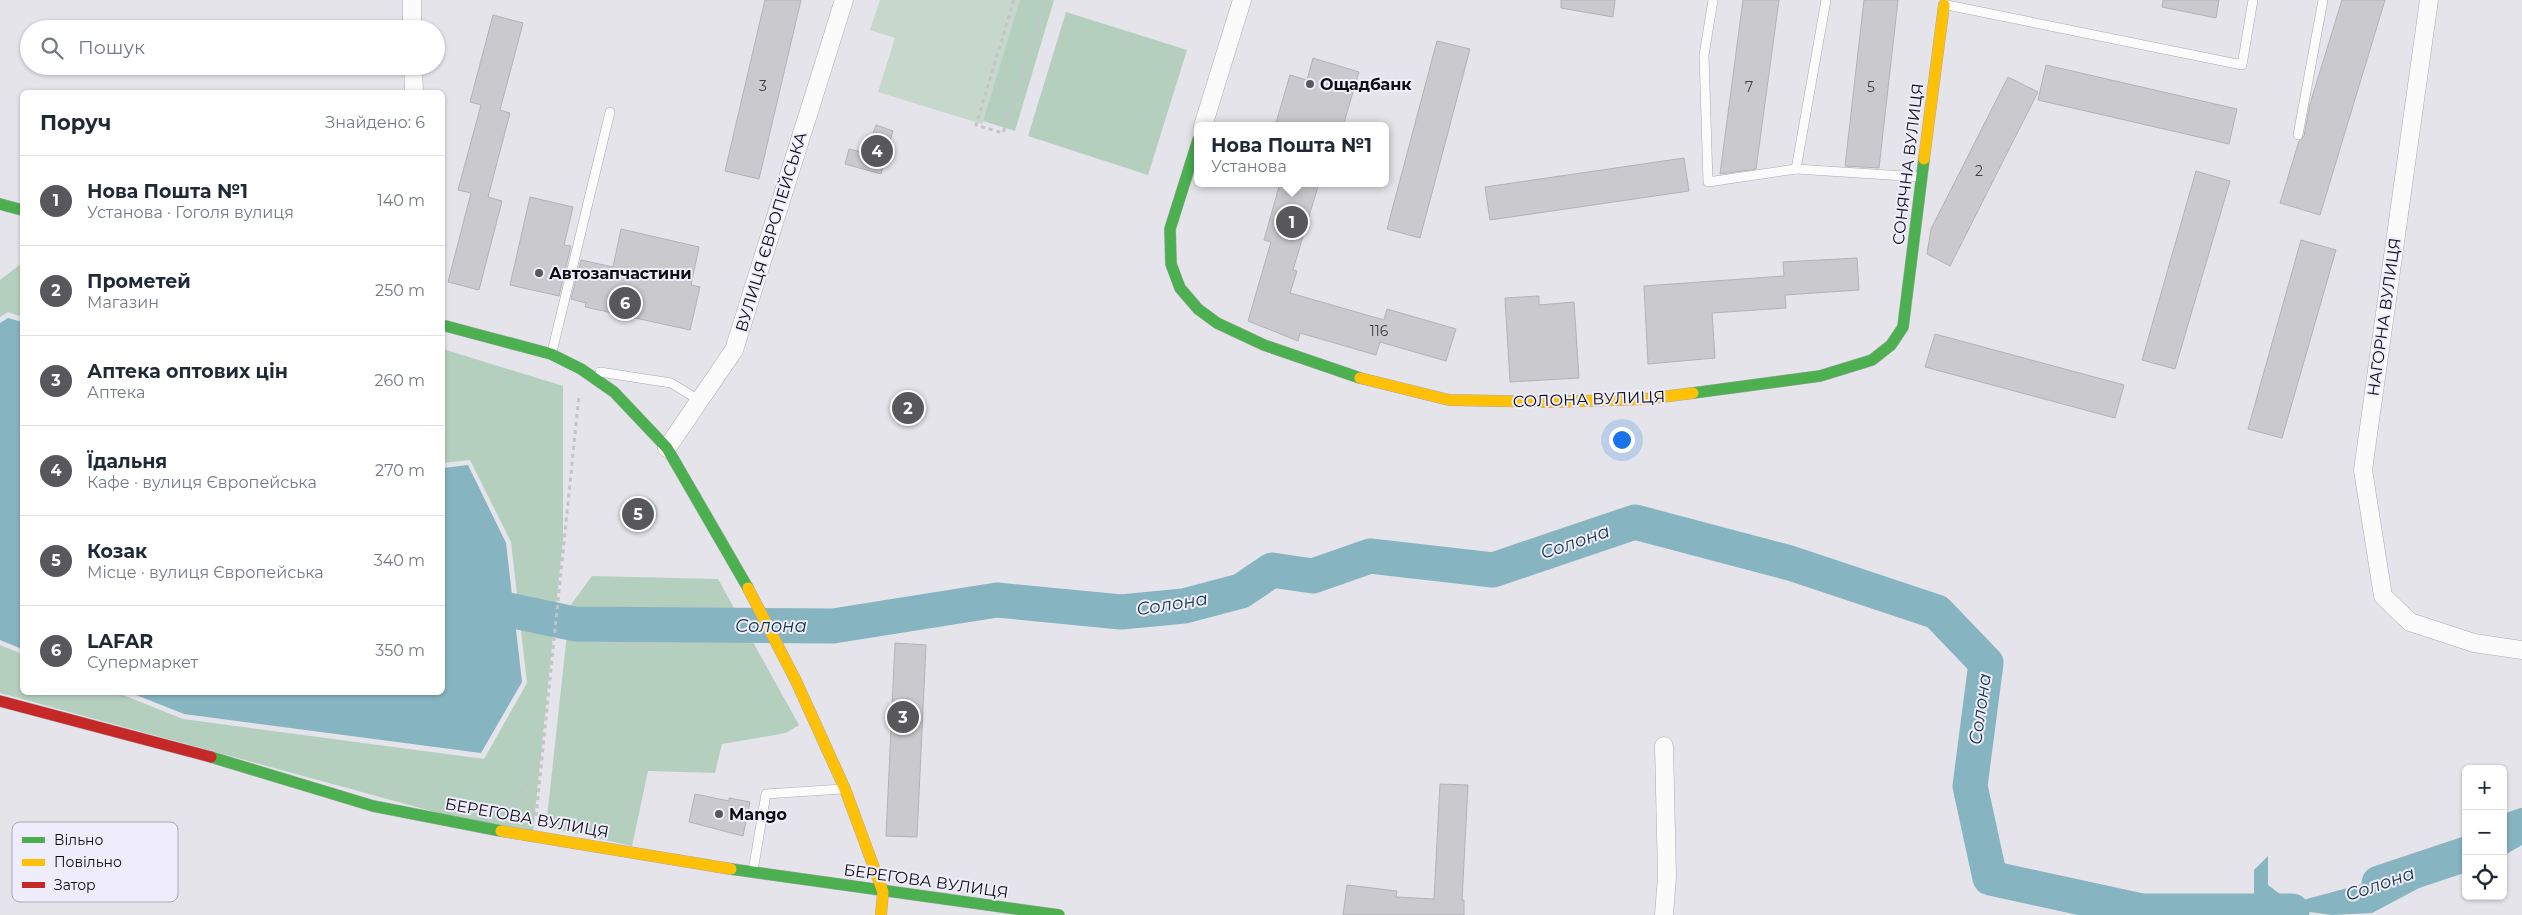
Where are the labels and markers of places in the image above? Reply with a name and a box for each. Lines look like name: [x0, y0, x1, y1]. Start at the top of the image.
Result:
place label: Ощадбанк: [1320, 75, 1412, 94]
marker: Ощадбанк: [1304, 78, 1316, 90]
pin: 4: [861, 132, 893, 170]
pin: 1: [1276, 203, 1308, 241]
place label: Автозапчастини: [549, 264, 692, 283]
marker: Автозапчастини: [533, 267, 545, 279]
pin: 6: [609, 284, 641, 322]
pin: 2: [892, 389, 924, 427]
pin: 5: [622, 495, 654, 533]
pin: 3: [887, 698, 919, 736]
place label: Mango: [729, 805, 787, 824]
marker: Mango: [713, 808, 725, 820]

